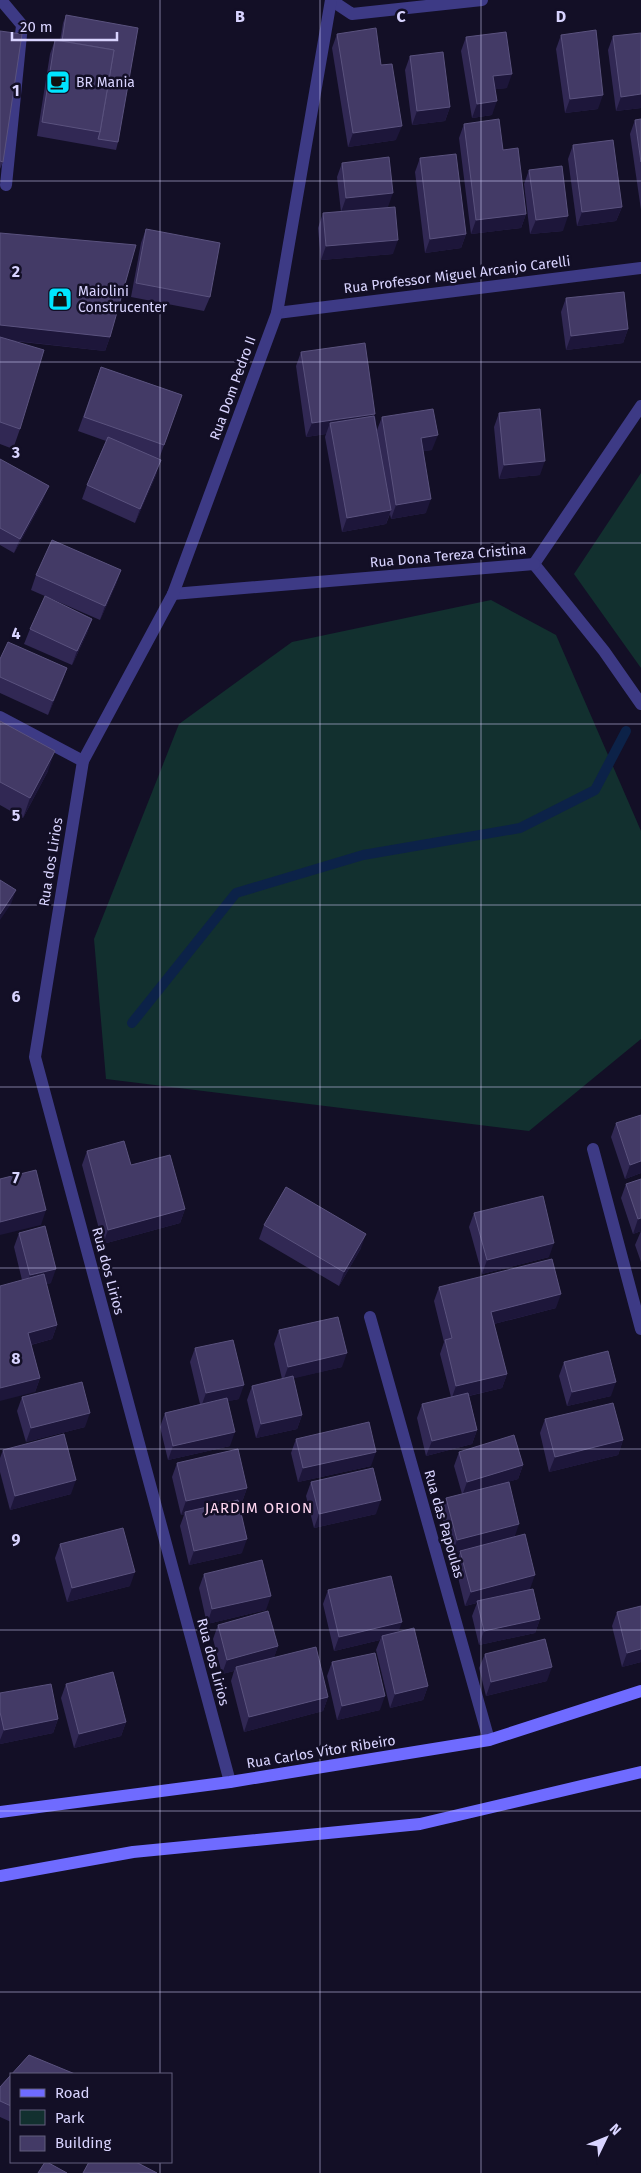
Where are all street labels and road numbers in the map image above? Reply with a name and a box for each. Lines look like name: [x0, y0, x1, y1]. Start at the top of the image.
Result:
street label: Rua Professor Miguel Arcanjo Carelli: [343, 253, 571, 297]
street label: Rua Dom Pedro II: [206, 334, 260, 442]
street label: Rua Dona Tereza Cristina: [369, 541, 527, 571]
street label: Rua dos Lirios: [36, 816, 66, 908]
street label: Rua dos Lirios: [88, 1225, 128, 1317]
street label: Rua das Papoulas: [420, 1468, 468, 1580]
street label: Rua dos Lirios: [193, 1616, 233, 1708]
street label: Rua Carlos Vítor Ribeiro: [245, 1732, 397, 1772]

